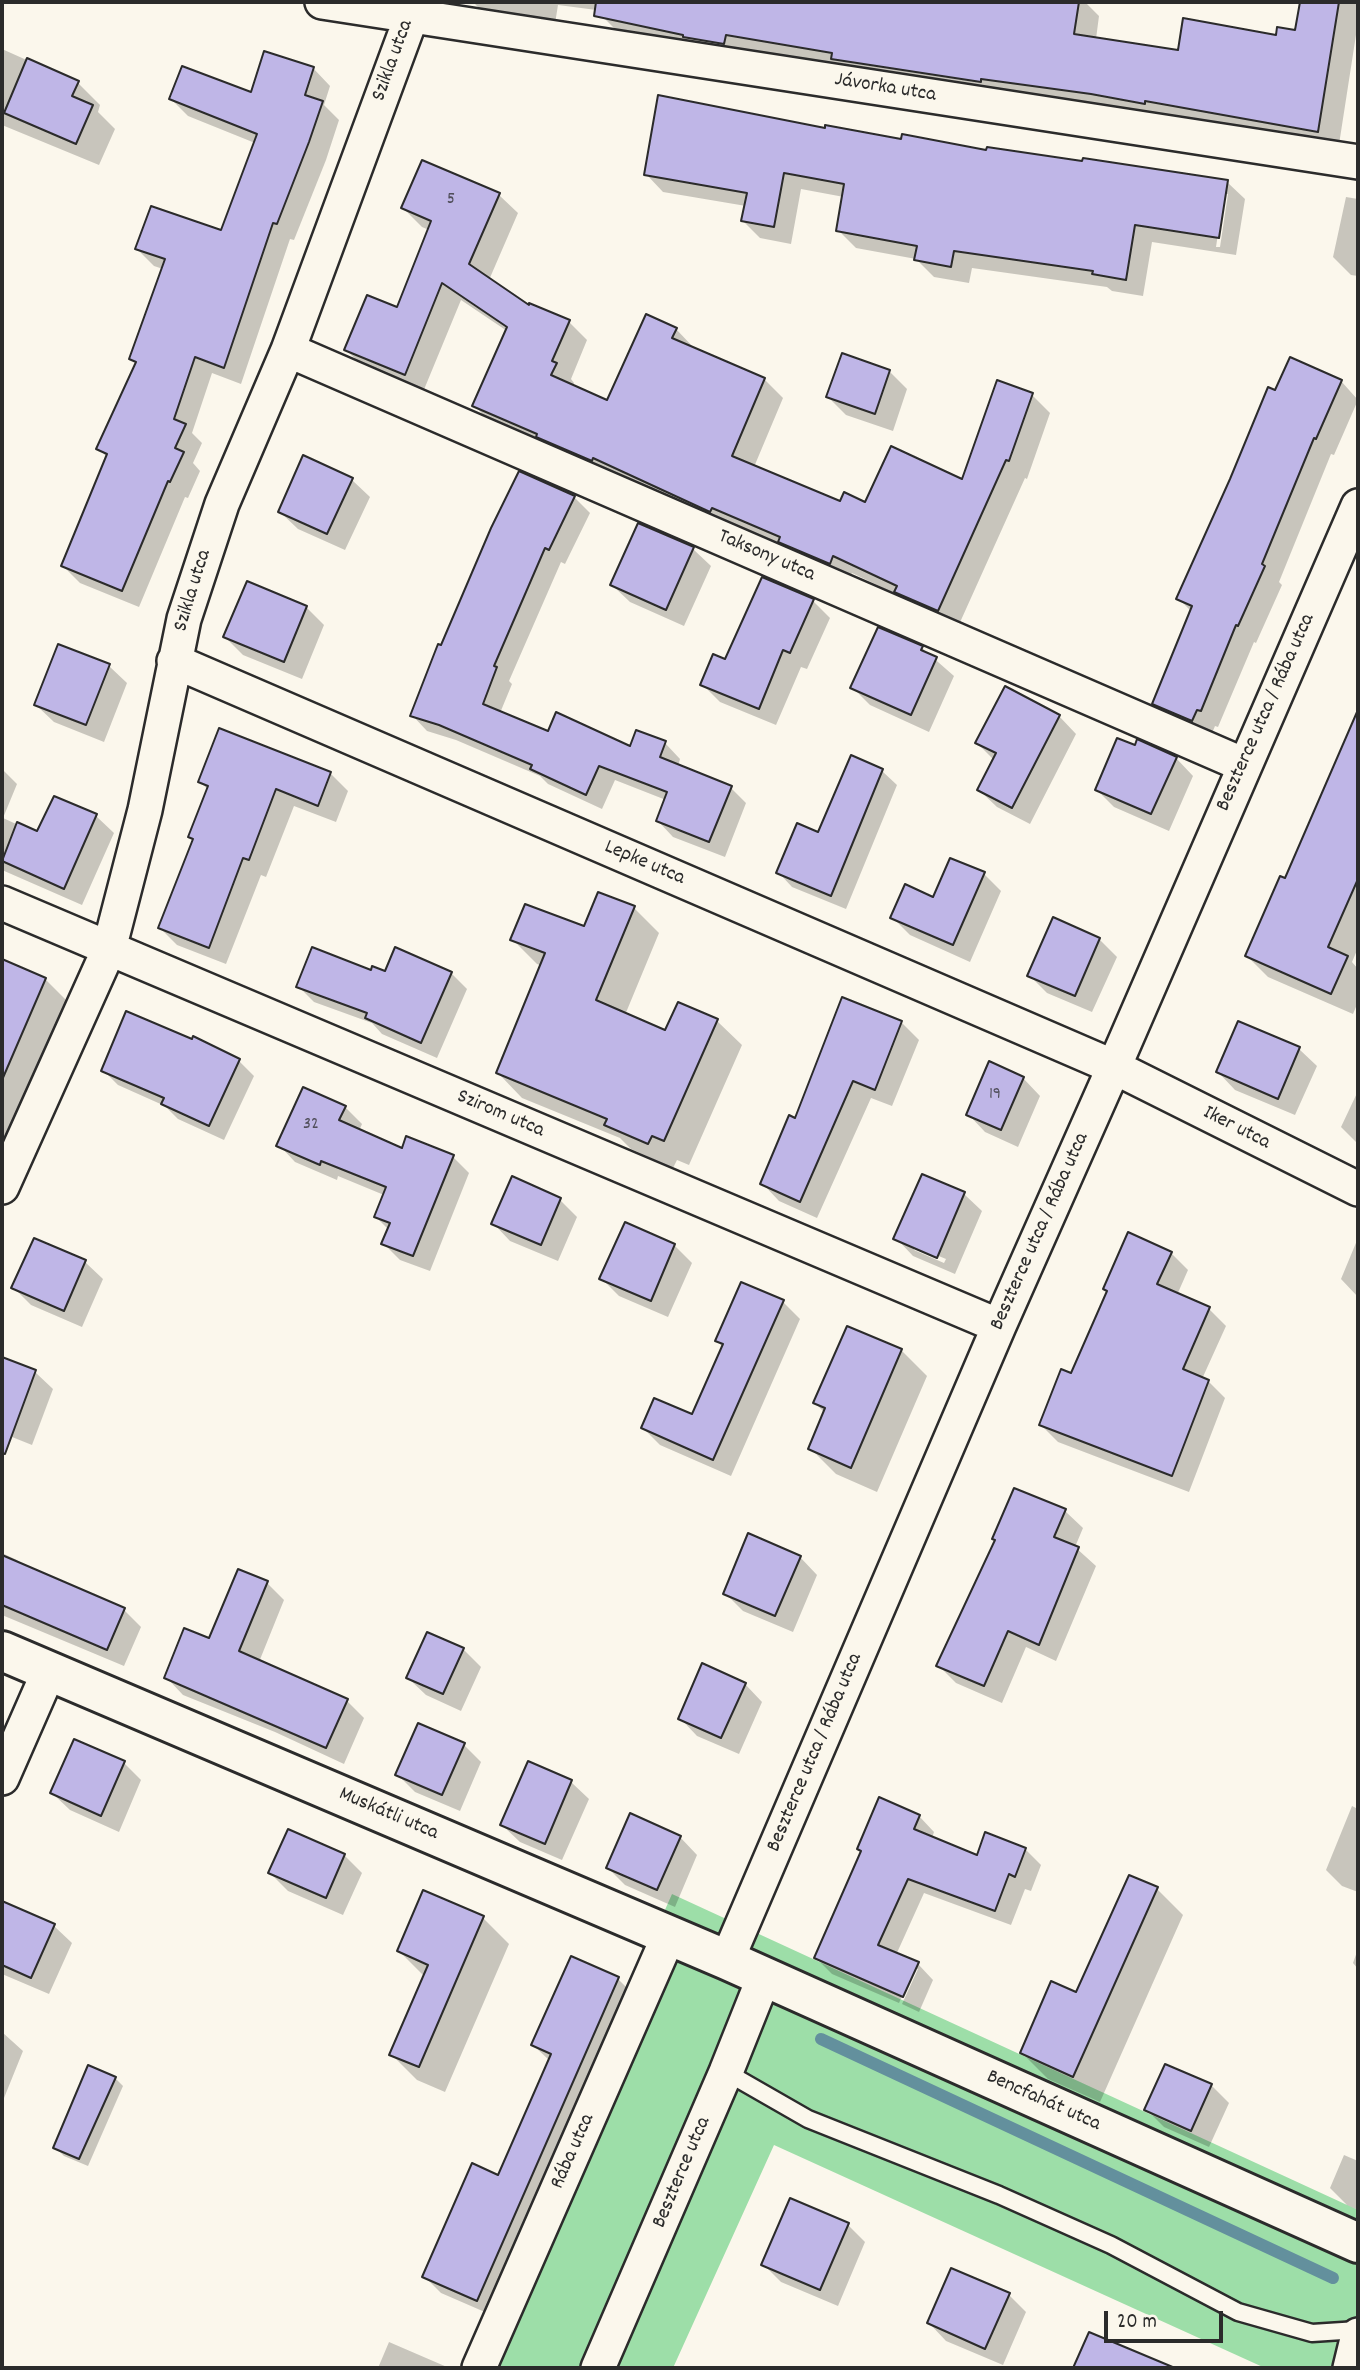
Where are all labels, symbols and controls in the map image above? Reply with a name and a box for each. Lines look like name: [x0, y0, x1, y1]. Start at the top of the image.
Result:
street label: Szikla utca: [368, 17, 420, 105]
street label: Jávorka utca: [832, 69, 938, 109]
house number: 5: [447, 190, 455, 212]
street label: Taksony utca: [714, 525, 818, 589]
street label: Szikla utca: [170, 547, 218, 635]
street label: Beszterce utca / Rába utca: [1212, 610, 1322, 816]
street label: Lepke utca: [600, 836, 688, 892]
street label: Szirom utca: [452, 1085, 548, 1145]
house number: 19: [989, 1085, 1001, 1107]
street label: Iker utca: [1198, 1101, 1274, 1157]
house number: 32: [303, 1115, 319, 1137]
street label: Beszterce utca / Rába utca: [986, 1129, 1096, 1335]
street label: Beszterce utca / Rába utca: [763, 1650, 869, 1856]
street label: Muskátli utca: [334, 1783, 442, 1847]
street label: Bencfahát utca: [982, 2066, 1104, 2138]
street label: Rába utca: [546, 2111, 602, 2193]
street label: Beszterce utca: [648, 2114, 718, 2232]
scale bar: [1108, 2296, 1227, 2340]
text: 20 m: [1117, 2308, 1157, 2338]

